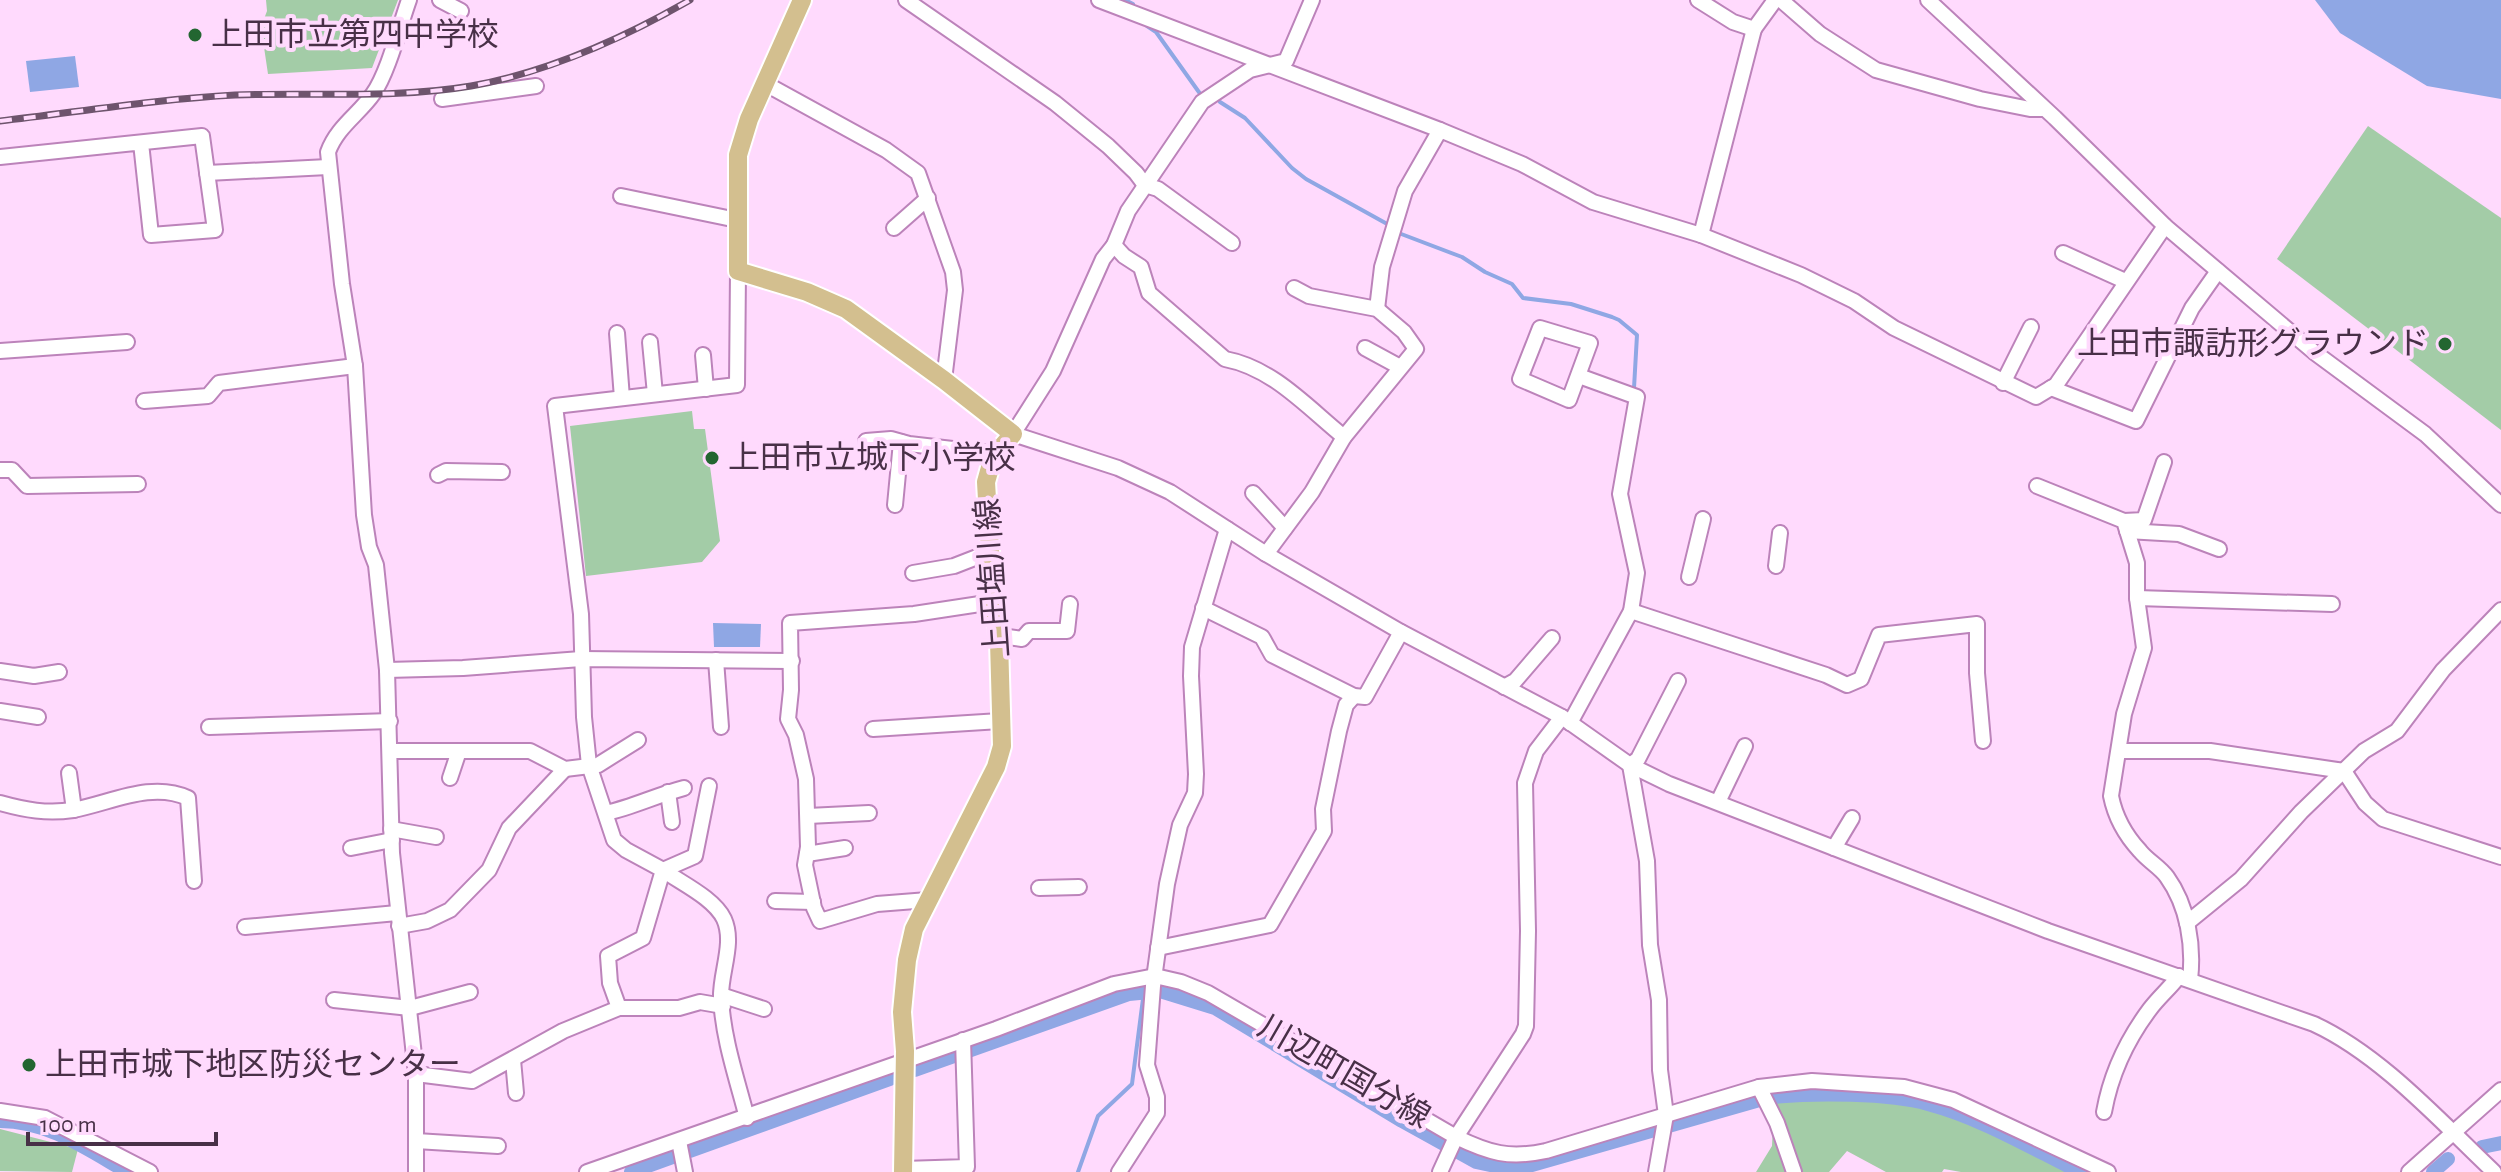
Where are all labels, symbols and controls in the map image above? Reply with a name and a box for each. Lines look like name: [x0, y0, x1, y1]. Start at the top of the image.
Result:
place label: 上田市立第四中学校: [211, 17, 499, 51]
marker: 上田市立第四中学校: [186, 26, 204, 44]
place label: 上田市諏訪形グラウンド: [2077, 326, 2429, 360]
marker: 上田市諏訪形グラウンド: [2436, 335, 2454, 353]
place label: 上田市立城下小学校: [728, 440, 1016, 474]
marker: 上田市立城下小学校: [703, 449, 721, 467]
street label: 上田塩川線: [969, 497, 1015, 659]
street label: 川辺町国分線: [1253, 1008, 1436, 1134]
place label: 上田市城下地区防災センター: [45, 1047, 461, 1081]
marker: 上田市城下地区防災センター: [20, 1056, 38, 1074]
scale bar: [28, 1096, 216, 1146]
text: 100 m: [40, 1113, 97, 1137]

